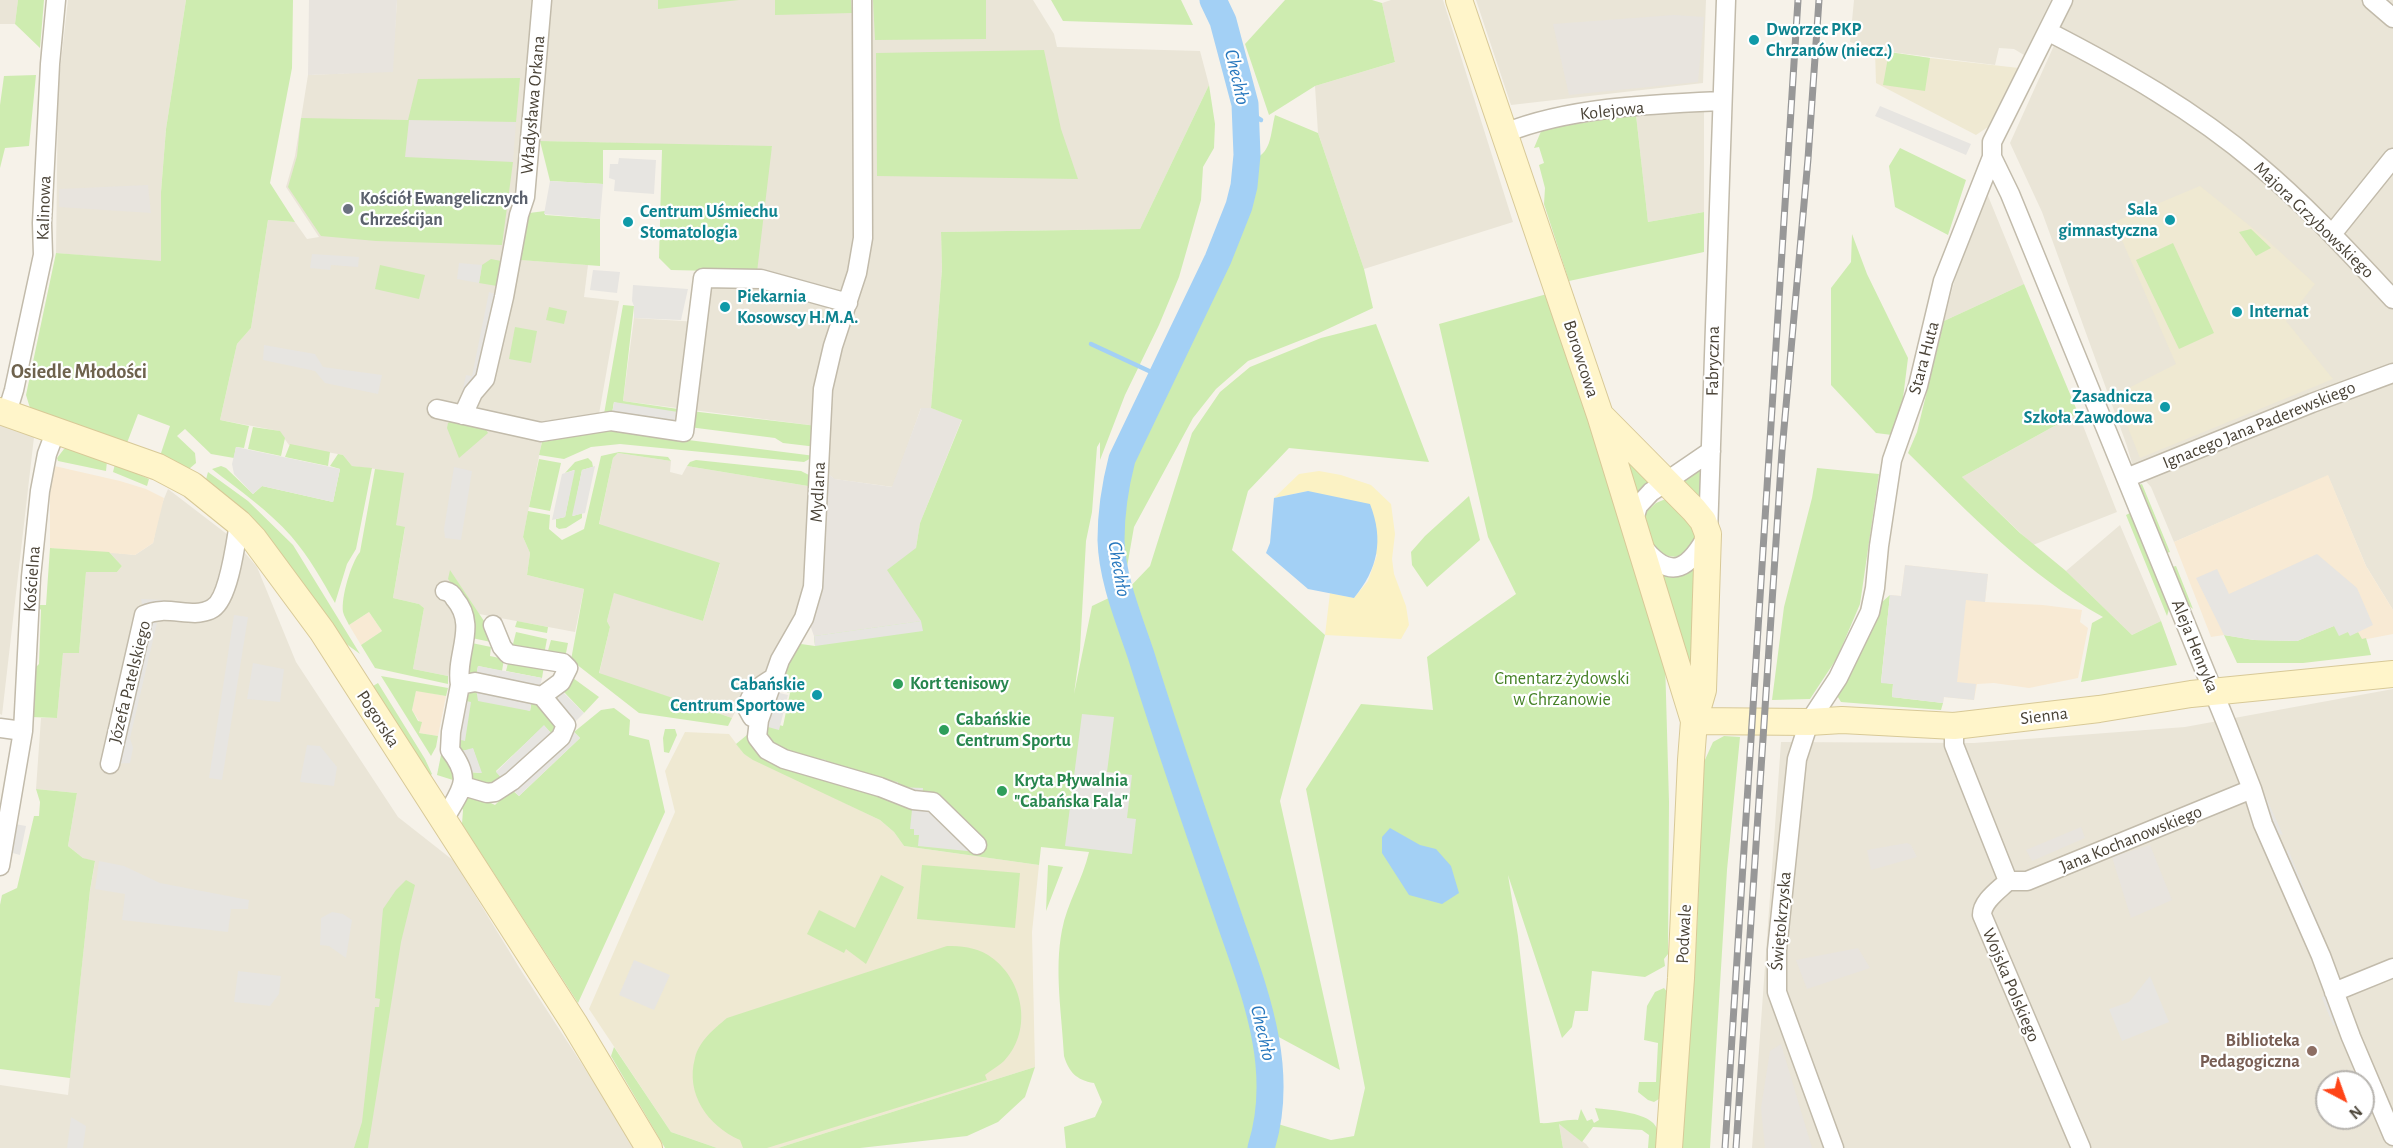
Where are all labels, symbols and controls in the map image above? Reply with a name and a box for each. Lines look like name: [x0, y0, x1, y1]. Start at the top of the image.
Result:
place label: Dworzec PKP Chrzanów (niecz.): [1766, 19, 1893, 62]
marker: Dworzec PKP Chrzanów (niecz.): [1747, 33, 1761, 47]
street label: Władysława Orkana: [516, 35, 550, 175]
water label: Chechło: [1219, 47, 1255, 107]
street label: Kolejowa: [1579, 97, 1645, 125]
street label: Majora Grzybowskiego: [2249, 157, 2379, 283]
street label: Kalinowa: [32, 175, 56, 241]
place label: Kościół Ewangelicznych Chrześcijan: [360, 188, 528, 230]
place label: Sala gimnastyczna: [2058, 199, 2158, 242]
place label: Centrum Uśmiechu Stomatologia: [640, 201, 778, 244]
marker: Kościół Ewangelicznych Chrześcijan: [341, 202, 355, 216]
marker: Sala gimnastyczna: [2163, 213, 2177, 227]
marker: Centrum Uśmiechu Stomatologia: [621, 215, 635, 229]
place label: Piekarnia Kosowscy H.M.A.: [737, 286, 858, 328]
marker: Piekarnia Kosowscy H.M.A.: [718, 300, 732, 314]
place label: Internat: [2249, 301, 2309, 323]
marker: Internat: [2230, 305, 2244, 319]
street label: Borowcowa: [1558, 318, 1604, 400]
street label: Stara Huta: [1904, 319, 1944, 397]
street label: Fabryczna: [1702, 326, 1724, 396]
district label: Osiedle Młodości: [11, 360, 147, 384]
street label: Ignacego Jana Paderewskiego: [2159, 376, 2359, 474]
place label: Zasadnicza Szkoła Zawodowa: [2024, 386, 2153, 428]
marker: Zasadnicza Szkoła Zawodowa: [2158, 400, 2172, 414]
street label: Mydlana: [806, 461, 830, 523]
water label: Chechło: [1102, 539, 1136, 599]
street label: Kościelna: [19, 545, 45, 613]
street label: Aleja Henryka: [2167, 596, 2223, 696]
street label: Józefa Patelskiego: [104, 618, 156, 746]
park label: Cmentarz żydowski w Chrzanowie: [1494, 668, 1630, 710]
place label: Kort tenisowy: [910, 673, 1009, 695]
place label: Cabańskie Centrum Sportowe: [670, 674, 805, 716]
marker: Kort tenisowy: [891, 677, 905, 691]
street label: Pogorska: [352, 686, 404, 752]
marker: Cabańskie Centrum Sportowe: [810, 688, 824, 702]
street label: Sienna: [2019, 702, 2069, 730]
place label: Cabańskie Centrum Sportu: [956, 709, 1071, 752]
marker: Cabańskie Centrum Sportu: [937, 723, 951, 737]
place label: Kryta Pływalnia "Cabańska Fala": [1014, 770, 1128, 812]
marker: Kryta Pływalnia "Cabańska Fala": [995, 784, 1009, 798]
street label: Jana Kochanowskiego: [2057, 801, 2205, 877]
street label: Świętokrzyska: [1766, 871, 1796, 971]
street label: Podwale: [1672, 904, 1696, 964]
street label: Wojska Polskiego: [1977, 925, 2045, 1045]
water label: Chechło: [1245, 1003, 1281, 1063]
place label: Biblioteka Pedagogiczna: [2200, 1030, 2300, 1072]
marker: Biblioteka Pedagogiczna: [2305, 1044, 2319, 1058]
north arrow: [2315, 1070, 2375, 1130]
text: N: [2346, 1102, 2365, 1122]

